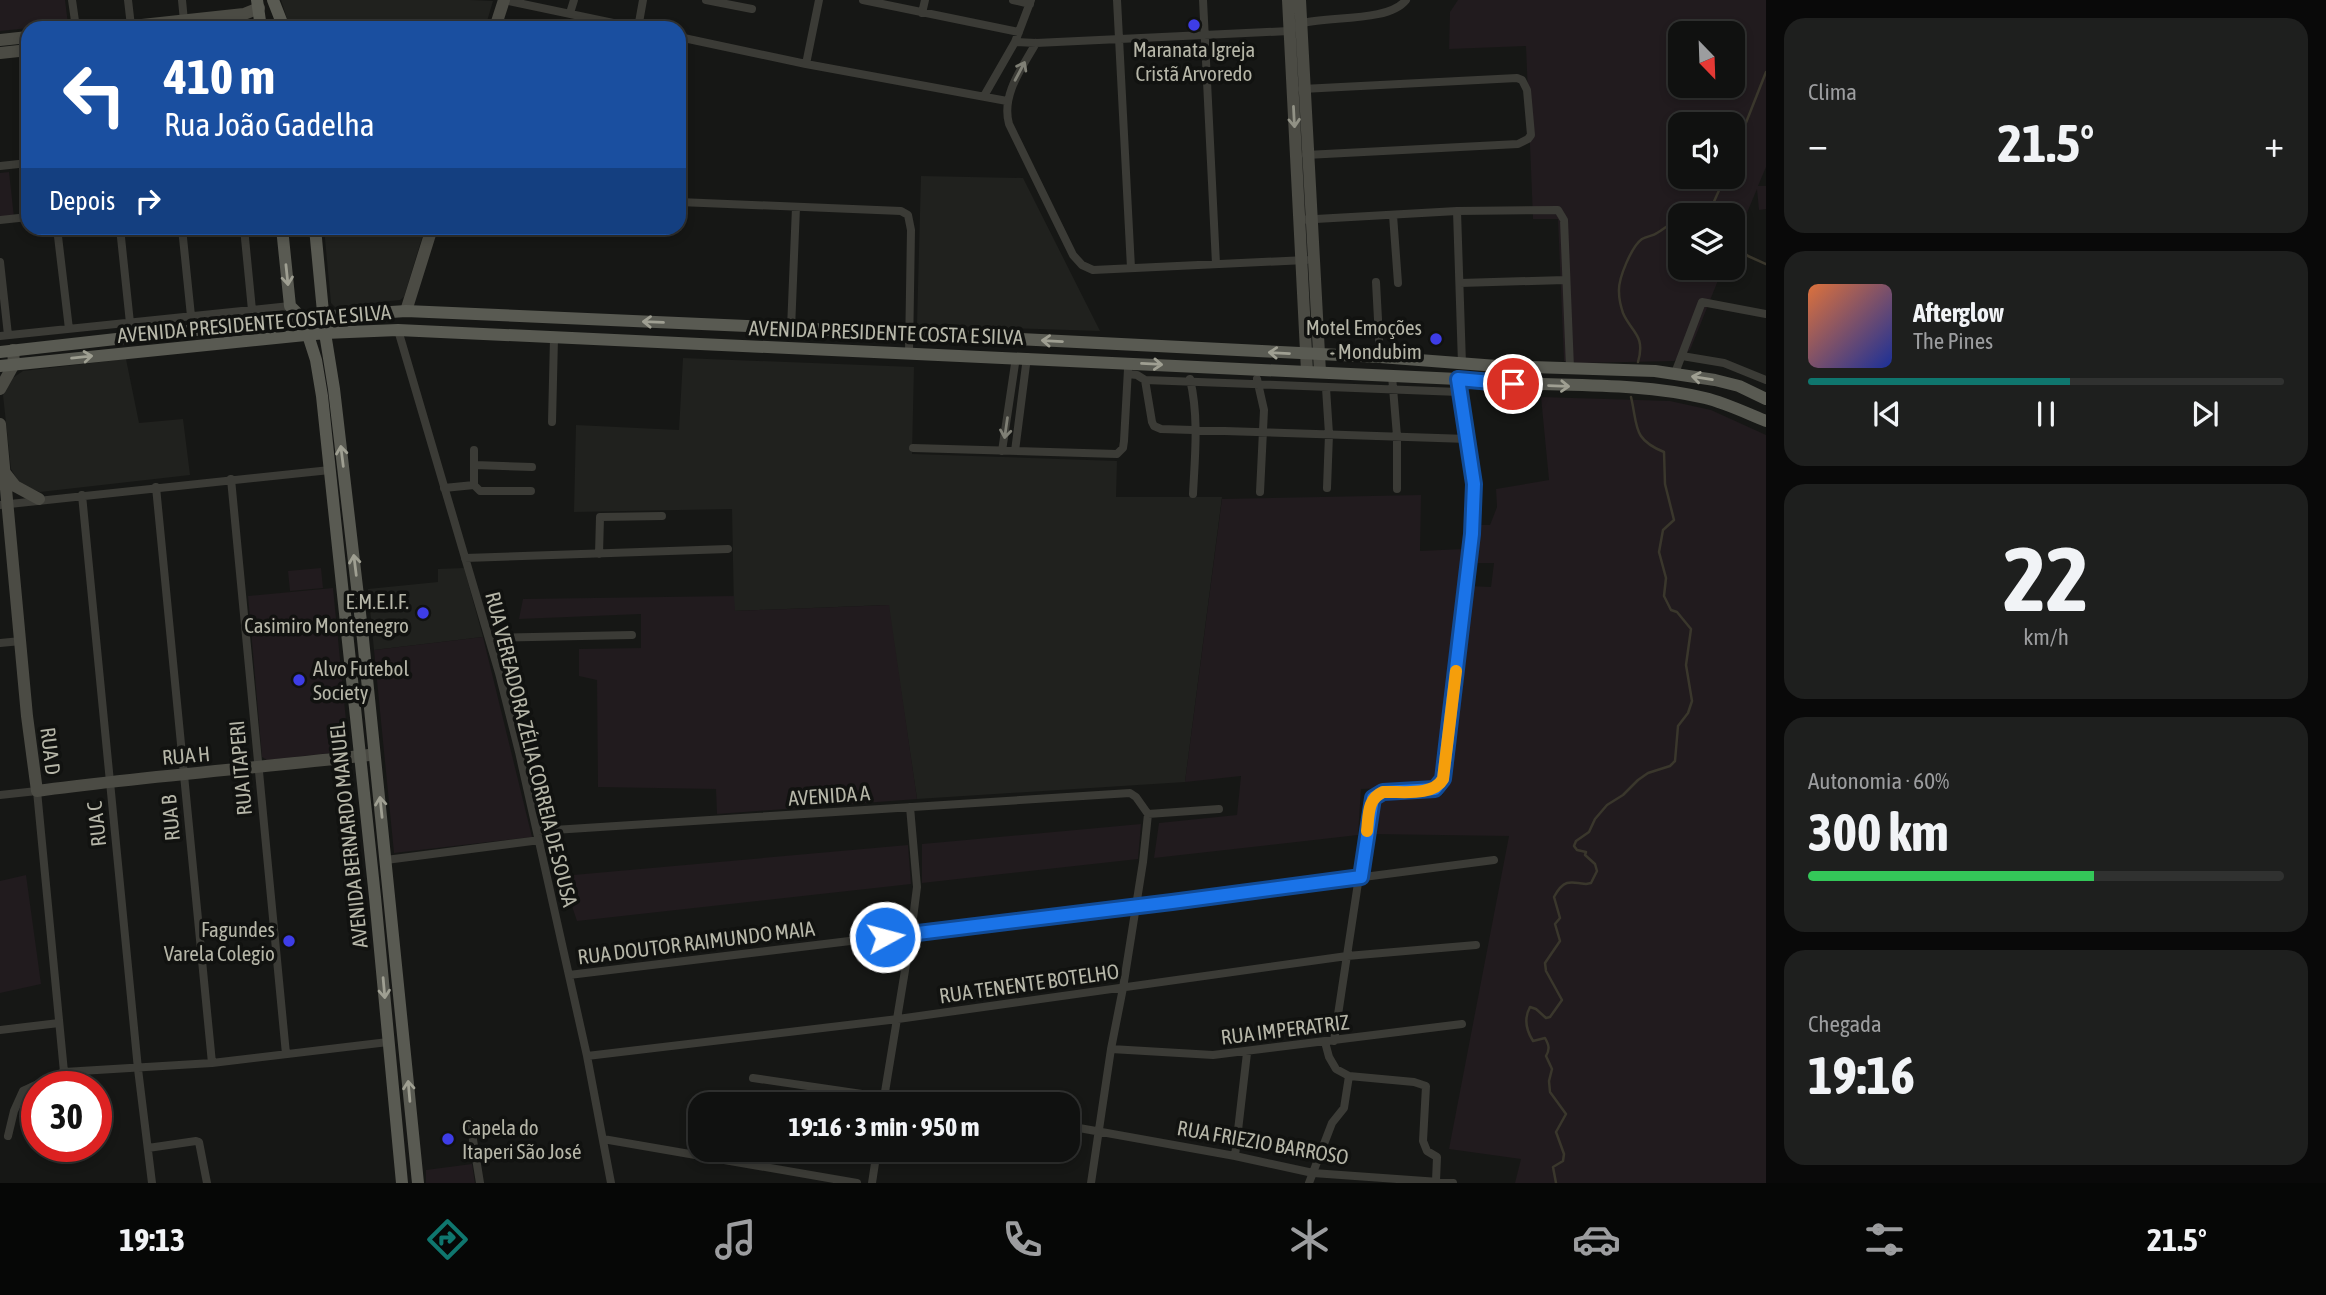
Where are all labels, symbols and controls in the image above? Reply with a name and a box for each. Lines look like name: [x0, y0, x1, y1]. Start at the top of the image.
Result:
marker: Maranata Igreja Cristã Arvoredo: [1186, 17, 1202, 33]
north arrow: [1668, 21, 1745, 98]
map controls: [1668, 21, 1745, 280]
place label: Maranata Igreja Cristã Arvoredo: [1133, 37, 1255, 85]
text: 410 m: [164, 48, 275, 104]
icon: left: [49, 49, 140, 140]
one-way arrow: [1014, 62, 1028, 82]
text: Clima: [1808, 79, 1857, 105]
one-way arrow: [1288, 105, 1301, 128]
text: Rua João Gadelha: [164, 106, 375, 143]
button: sound: [1668, 112, 1745, 189]
text: 21.5°: [1998, 113, 2094, 173]
text: −: [1808, 122, 1828, 165]
text: +: [2264, 122, 2284, 165]
icon: right: [129, 182, 167, 220]
text: Depois: [49, 186, 115, 216]
button: layers: [1668, 203, 1745, 280]
one-way arrow: [281, 263, 294, 286]
text: Afterglow: [1913, 298, 2004, 328]
street label: AVENIDA PRESIDENTE COSTA E SILVA: [116, 299, 393, 347]
street label: AVENIDA PRESIDENTE COSTA E SILVA: [748, 315, 1024, 349]
place label: Motel Emoções - Mondubim: [1306, 315, 1422, 363]
one-way arrow: [642, 316, 665, 329]
text: The Pines: [1913, 328, 1993, 354]
marker: Motel Emoções - Mondubim: [1428, 331, 1444, 347]
one-way arrow: [1041, 335, 1064, 348]
one-way arrow: [1268, 346, 1291, 359]
one-way arrow: [71, 350, 93, 363]
pin: [1483, 354, 1543, 414]
one-way arrow: [1140, 357, 1163, 370]
icon: arrive: [1494, 365, 1532, 403]
one-way arrow: [1691, 371, 1713, 384]
one-way arrow: [1547, 379, 1570, 392]
icon: previous: [1868, 395, 1906, 433]
icon: pause: [2027, 395, 2065, 433]
icon: next: [2186, 395, 2224, 433]
one-way arrow: [999, 416, 1012, 439]
one-way arrow: [335, 445, 348, 468]
text: 22: [2003, 526, 2089, 630]
one-way arrow: [348, 554, 361, 577]
place label: E.M.E.I.F. Casimiro Montenegro: [244, 589, 409, 637]
street label: RUA VEREADORA ZÉLIA CORREIA DE SOUSA: [481, 589, 583, 910]
marker: E.M.E.I.F. Casimiro Montenegro: [415, 605, 431, 621]
text: km/h: [2023, 624, 2069, 650]
place label: Alvo Futebol Society: [313, 656, 409, 704]
marker: Alvo Futebol Society: [291, 672, 307, 688]
street label: RUA ITAPERI: [224, 720, 256, 816]
street label: AVENIDA BERNARDO MANUEL: [324, 721, 372, 949]
street label: RUA D: [36, 726, 66, 776]
street label: RUA H: [161, 741, 211, 769]
text: Autonomia · 60%: [1808, 768, 1949, 794]
street label: AVENIDA A: [787, 780, 871, 810]
street label: RUA B: [156, 794, 184, 842]
one-way arrow: [374, 797, 387, 819]
street label: RUA C: [82, 800, 110, 848]
text: 300 km: [1808, 802, 1949, 862]
position arrow: [848, 900, 922, 974]
street label: RUA DOUTOR RAIMUNDO MAIA: [576, 915, 817, 968]
place label: Fagundes Varela Colegio: [164, 917, 275, 965]
marker: Fagundes Varela Colegio: [281, 933, 297, 949]
street label: RUA TENENTE BOTELHO: [937, 958, 1121, 1008]
one-way arrow: [377, 976, 390, 999]
street label: RUA IMPERATRIZ: [1219, 1009, 1351, 1049]
text: Chegada: [1808, 1011, 1882, 1037]
text: 19:16: [1808, 1045, 1915, 1105]
speed limit sign: 30: [21, 1071, 112, 1162]
one-way arrow: [402, 1080, 415, 1102]
text: 19:16 · 3 min · 950 m: [789, 1112, 979, 1142]
place label: Capela do Itaperi São José: [462, 1115, 581, 1163]
street label: RUA FRIEZIO BARROSO: [1175, 1115, 1351, 1169]
marker: Capela do Itaperi São José: [440, 1131, 456, 1147]
icon: directions: [423, 1215, 472, 1264]
icon: music: [711, 1215, 760, 1264]
icon: phone: [998, 1215, 1047, 1264]
icon: climate: [1285, 1215, 1334, 1264]
icon: car: [1572, 1215, 1621, 1264]
icon: filters: [1860, 1215, 1909, 1264]
text: 19:13: [119, 1221, 185, 1258]
text: 21.5°: [2147, 1221, 2207, 1258]

